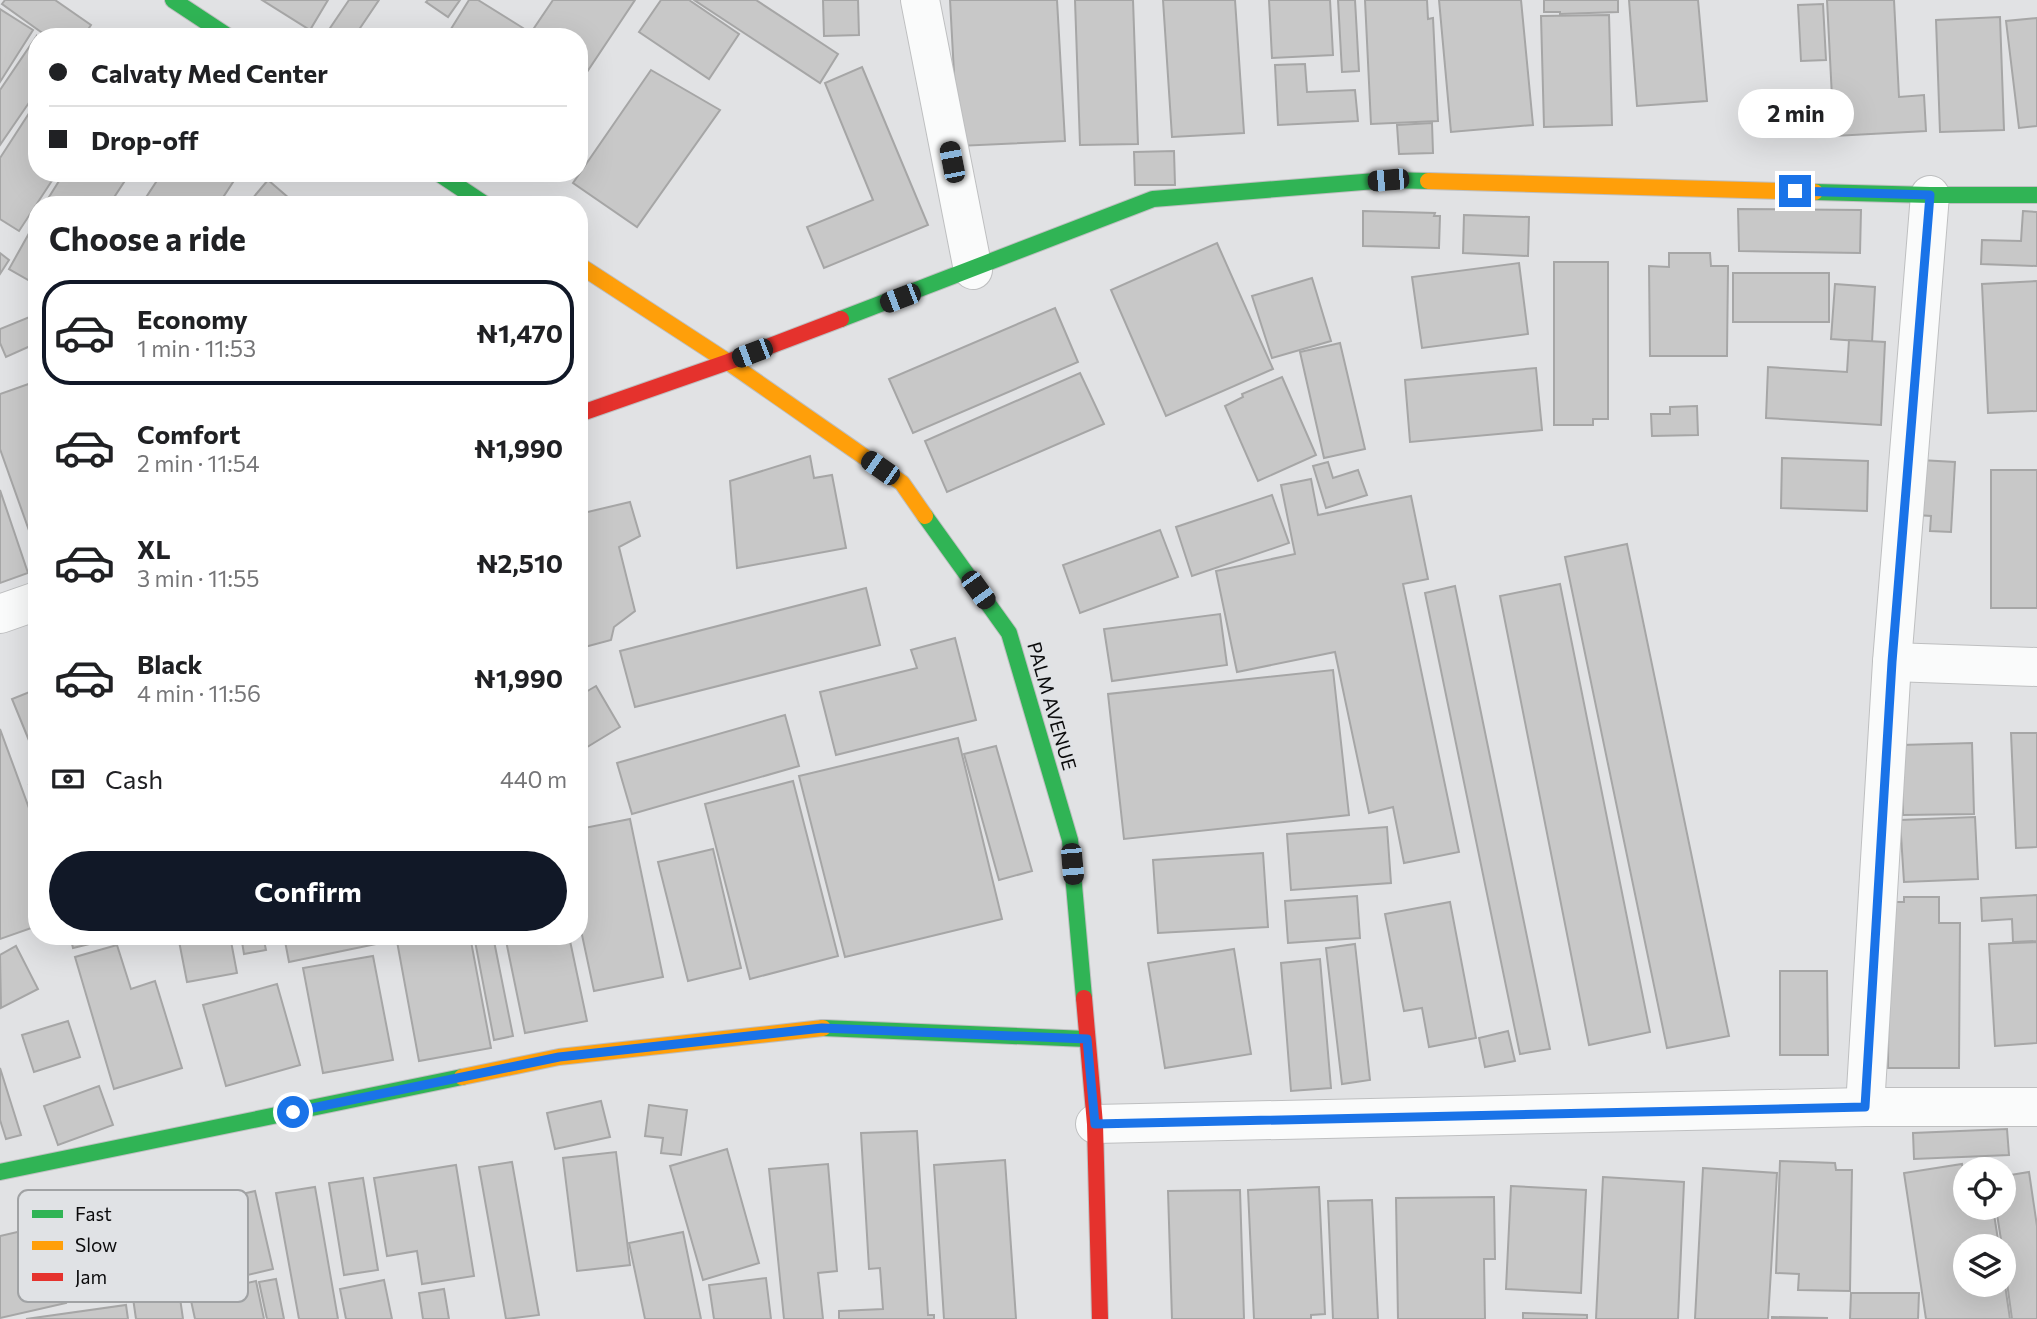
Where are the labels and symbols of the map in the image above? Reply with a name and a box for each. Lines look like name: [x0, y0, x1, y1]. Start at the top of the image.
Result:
callout: 2 min: [1737, 90, 1853, 138]
car: [938, 139, 967, 185]
car: [1367, 168, 1410, 192]
route end: [1779, 175, 1811, 207]
car: [877, 281, 924, 315]
car: [729, 336, 776, 370]
car: [857, 447, 904, 489]
car: [958, 567, 999, 613]
street label: PALM AVENUE: [1023, 639, 1082, 773]
car: [1060, 842, 1085, 886]
route start: [277, 1096, 309, 1128]
legend: [18, 1190, 248, 1302]
text: Fast: [75, 1202, 112, 1225]
text: Slow: [75, 1233, 117, 1256]
text: Jam: [75, 1265, 107, 1288]

